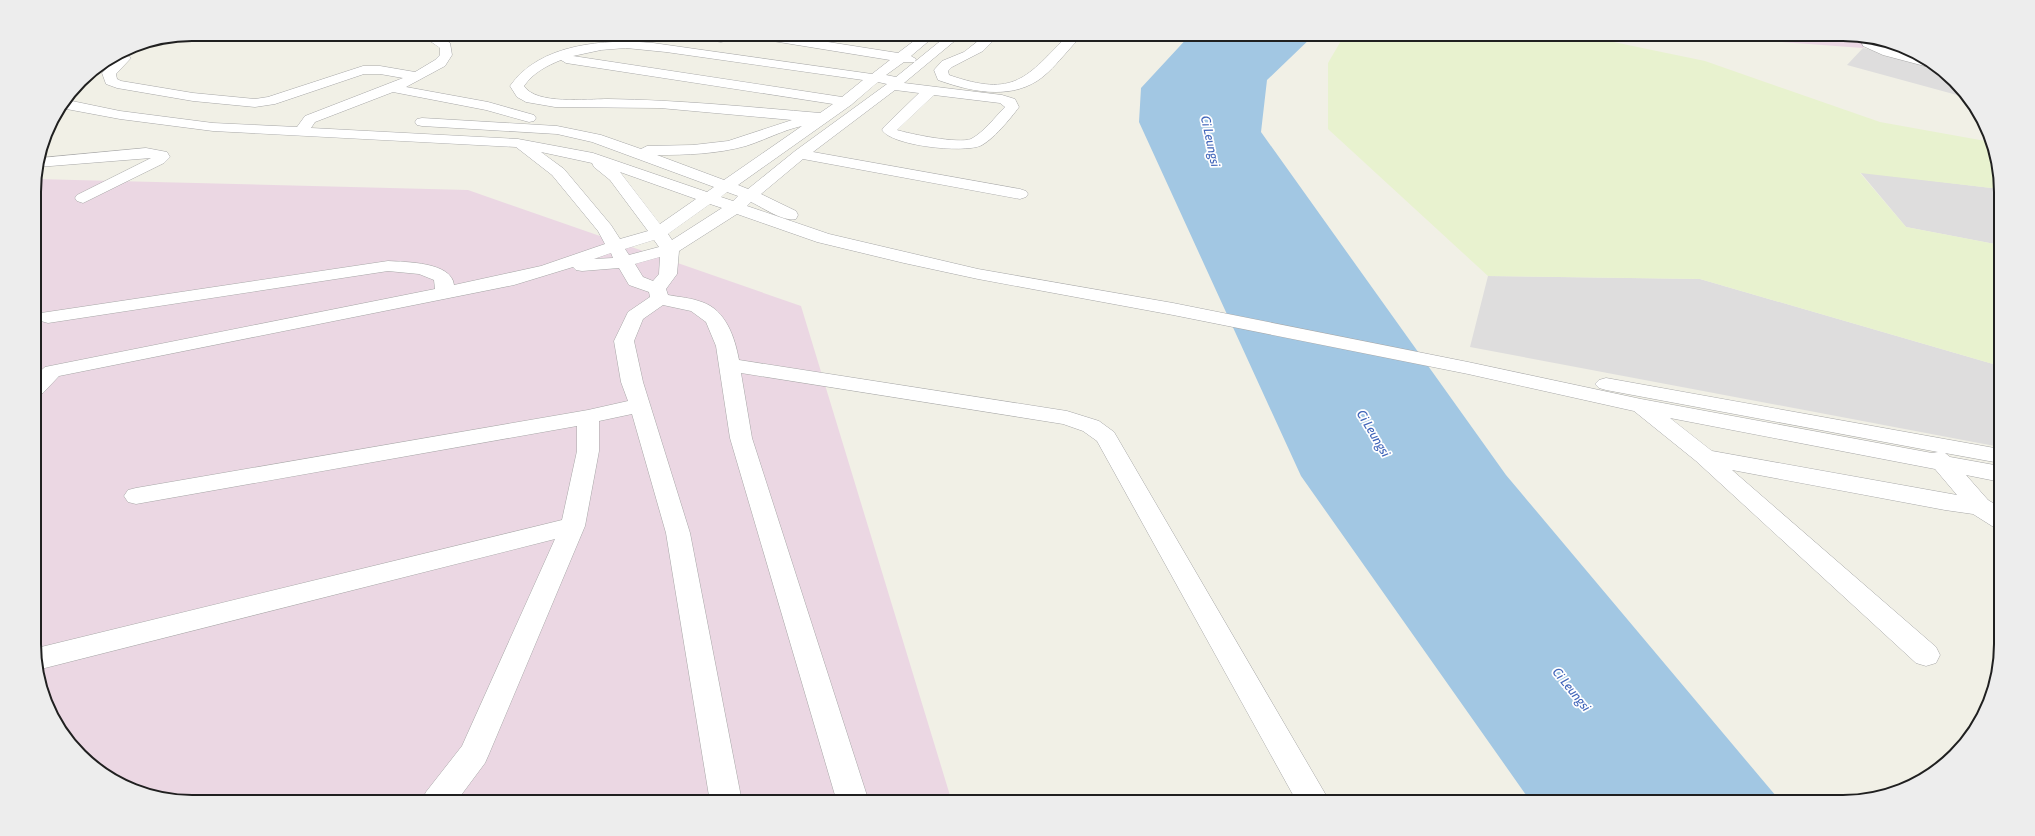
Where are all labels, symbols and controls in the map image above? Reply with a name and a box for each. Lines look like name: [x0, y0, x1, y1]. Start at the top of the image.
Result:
water label: Ci Leungsi: [1198, 114, 1224, 168]
water label: Ci Leungsi: [1354, 407, 1394, 460]
water label: Ci Leungsi: [1549, 664, 1595, 714]

